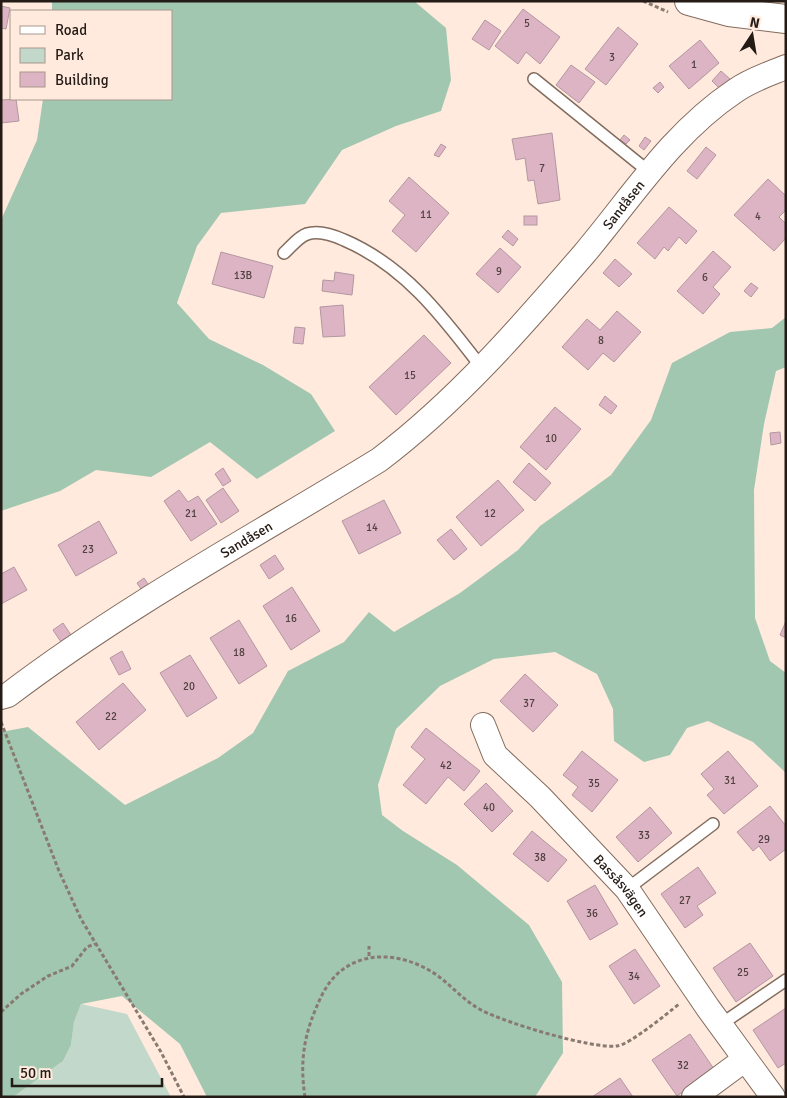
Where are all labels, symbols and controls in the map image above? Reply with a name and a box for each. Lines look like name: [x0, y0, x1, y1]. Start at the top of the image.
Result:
legend: [10, 10, 172, 100]
north arrow: [727, 10, 777, 60]
text: N: [748, 13, 761, 32]
house number: 5: [524, 17, 530, 30]
text: Road: [55, 21, 87, 39]
text: Park: [55, 46, 84, 64]
house number: 3: [609, 51, 615, 64]
house number: 1: [691, 58, 697, 71]
text: Building: [55, 71, 109, 89]
house number: 7: [539, 162, 545, 175]
street label: Sandåsen: [599, 177, 648, 233]
house number: 11: [420, 208, 432, 221]
house number: 4: [755, 210, 761, 223]
house number: 9: [496, 265, 502, 278]
house number: 13B: [234, 269, 253, 282]
house number: 6: [702, 271, 708, 284]
house number: 8: [598, 334, 604, 347]
house number: 15: [404, 369, 416, 382]
house number: 10: [545, 432, 557, 445]
house number: 21: [185, 507, 197, 520]
house number: 12: [484, 507, 496, 520]
street label: Sandåsen: [217, 518, 276, 562]
house number: 14: [366, 521, 378, 534]
house number: 23: [82, 543, 94, 556]
house number: 16: [285, 612, 297, 625]
house number: 18: [233, 646, 245, 659]
house number: 20: [183, 680, 195, 693]
house number: 37: [523, 697, 535, 710]
house number: 22: [105, 710, 117, 723]
house number: 42: [440, 759, 452, 772]
house number: 31: [724, 774, 736, 787]
house number: 35: [588, 777, 600, 790]
house number: 40: [483, 801, 495, 814]
house number: 33: [638, 829, 650, 842]
house number: 29: [758, 833, 770, 846]
house number: 38: [534, 851, 546, 864]
street label: Bassåsvägen: [590, 851, 651, 920]
house number: 27: [679, 894, 691, 907]
house number: 36: [586, 907, 598, 920]
house number: 25: [737, 966, 749, 979]
house number: 34: [628, 970, 640, 983]
scale bar: [12, 1056, 162, 1088]
house number: 32: [677, 1059, 689, 1072]
text: 50 m: [20, 1064, 51, 1082]

